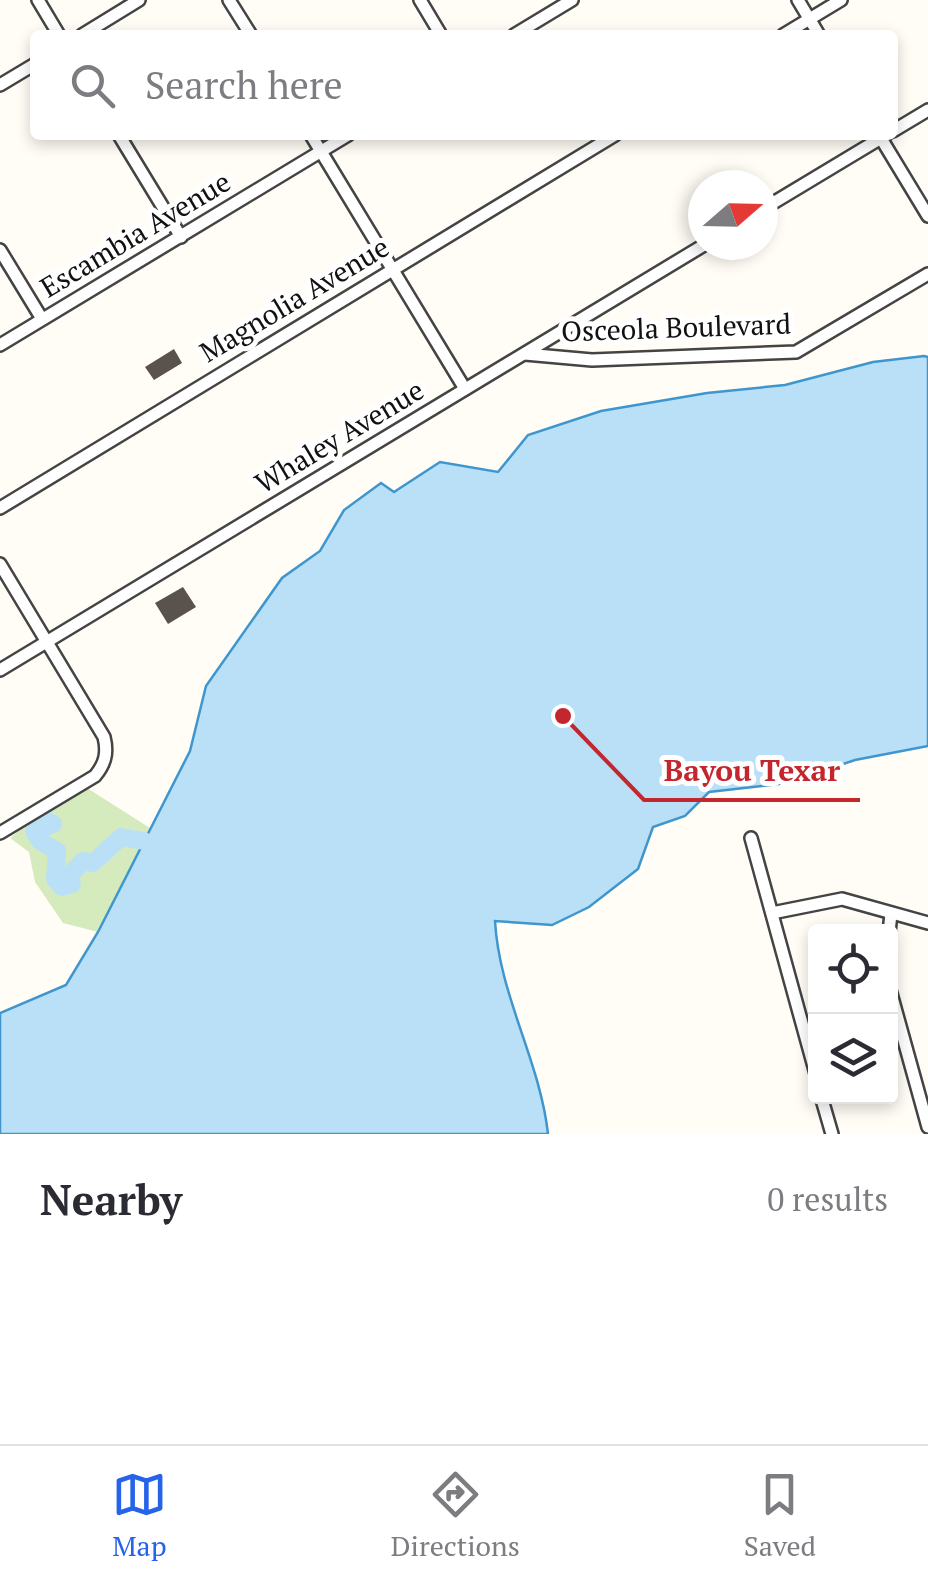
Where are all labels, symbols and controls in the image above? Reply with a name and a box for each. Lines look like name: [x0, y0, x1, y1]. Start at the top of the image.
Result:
search box: [30, 30, 898, 140]
icon: search: [65, 58, 120, 113]
text: Search here: [145, 60, 343, 110]
street label: Escambia Avenue: [33, 163, 237, 305]
north arrow: [688, 170, 778, 260]
street label: Magnolia Avenue: [193, 228, 395, 370]
street label: Osceola Boulevard: [561, 305, 791, 349]
street label: Whaley Avenue: [248, 371, 430, 501]
callout: Bayou Texar: [644, 740, 860, 800]
text: Bayou Texar: [664, 750, 840, 790]
map controls: [808, 924, 898, 1104]
button: locate: [808, 924, 898, 1014]
button: layers: [808, 1014, 898, 1104]
text: Nearby: [40, 1171, 182, 1227]
text: 0 results: [767, 1178, 888, 1220]
tab: Map: [112, 1467, 167, 1564]
tab: Directions: [391, 1467, 520, 1564]
tab: Saved: [744, 1467, 816, 1564]

